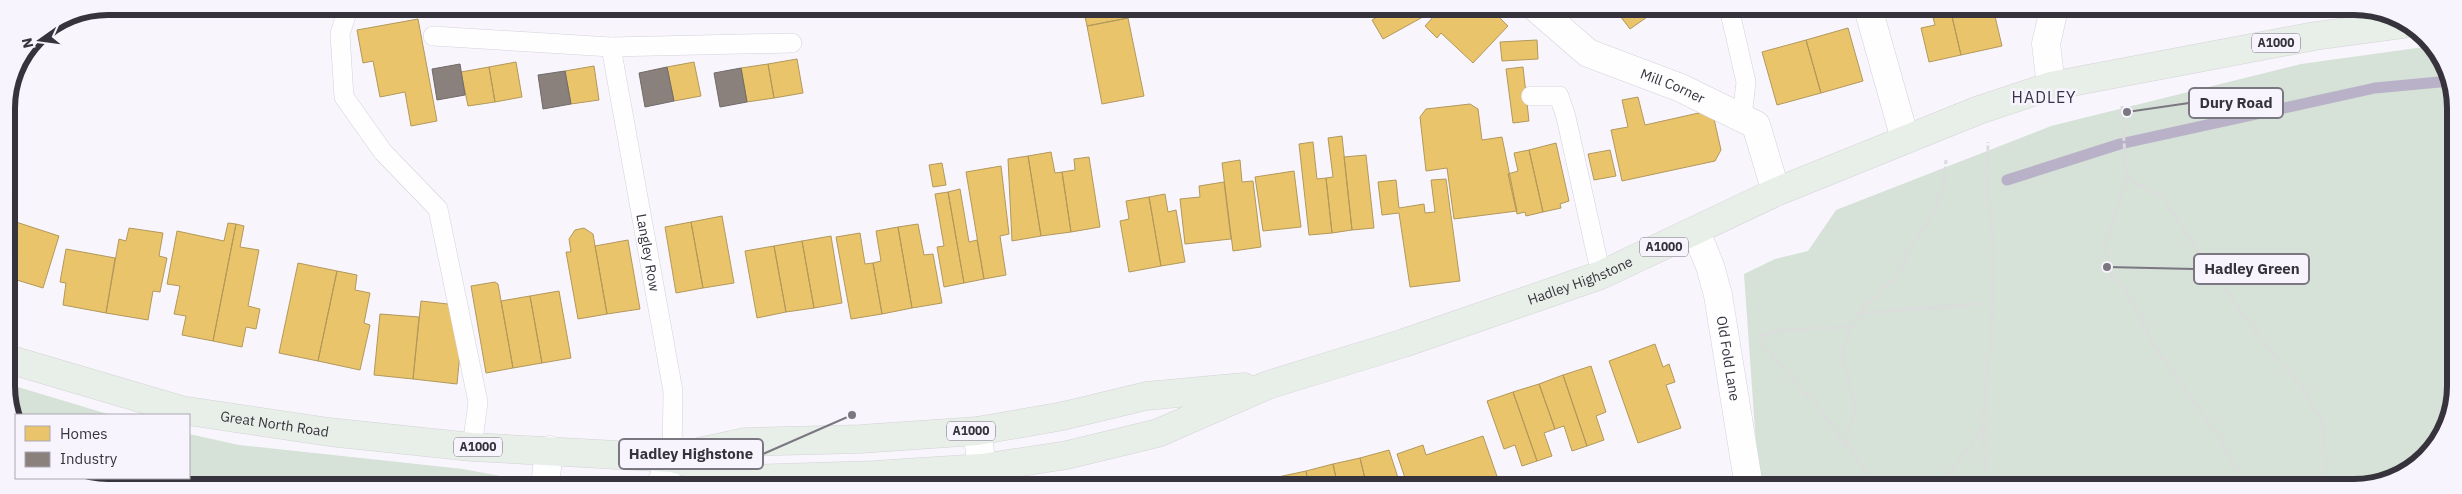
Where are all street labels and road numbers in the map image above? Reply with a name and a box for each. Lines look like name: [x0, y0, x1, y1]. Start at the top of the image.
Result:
road number: A1000: [2252, 34, 2300, 52]
street label: Mill Corner: [1638, 65, 1708, 107]
street label: Langley Row: [632, 212, 664, 293]
road number: A1000: [1640, 238, 1688, 256]
street label: Hadley Highstone: [1525, 252, 1636, 309]
street label: Old Fold Lane: [1712, 315, 1744, 402]
street label: Great North Road: [219, 407, 330, 441]
road number: A1000: [947, 422, 995, 441]
road number: A1000: [454, 438, 502, 457]

